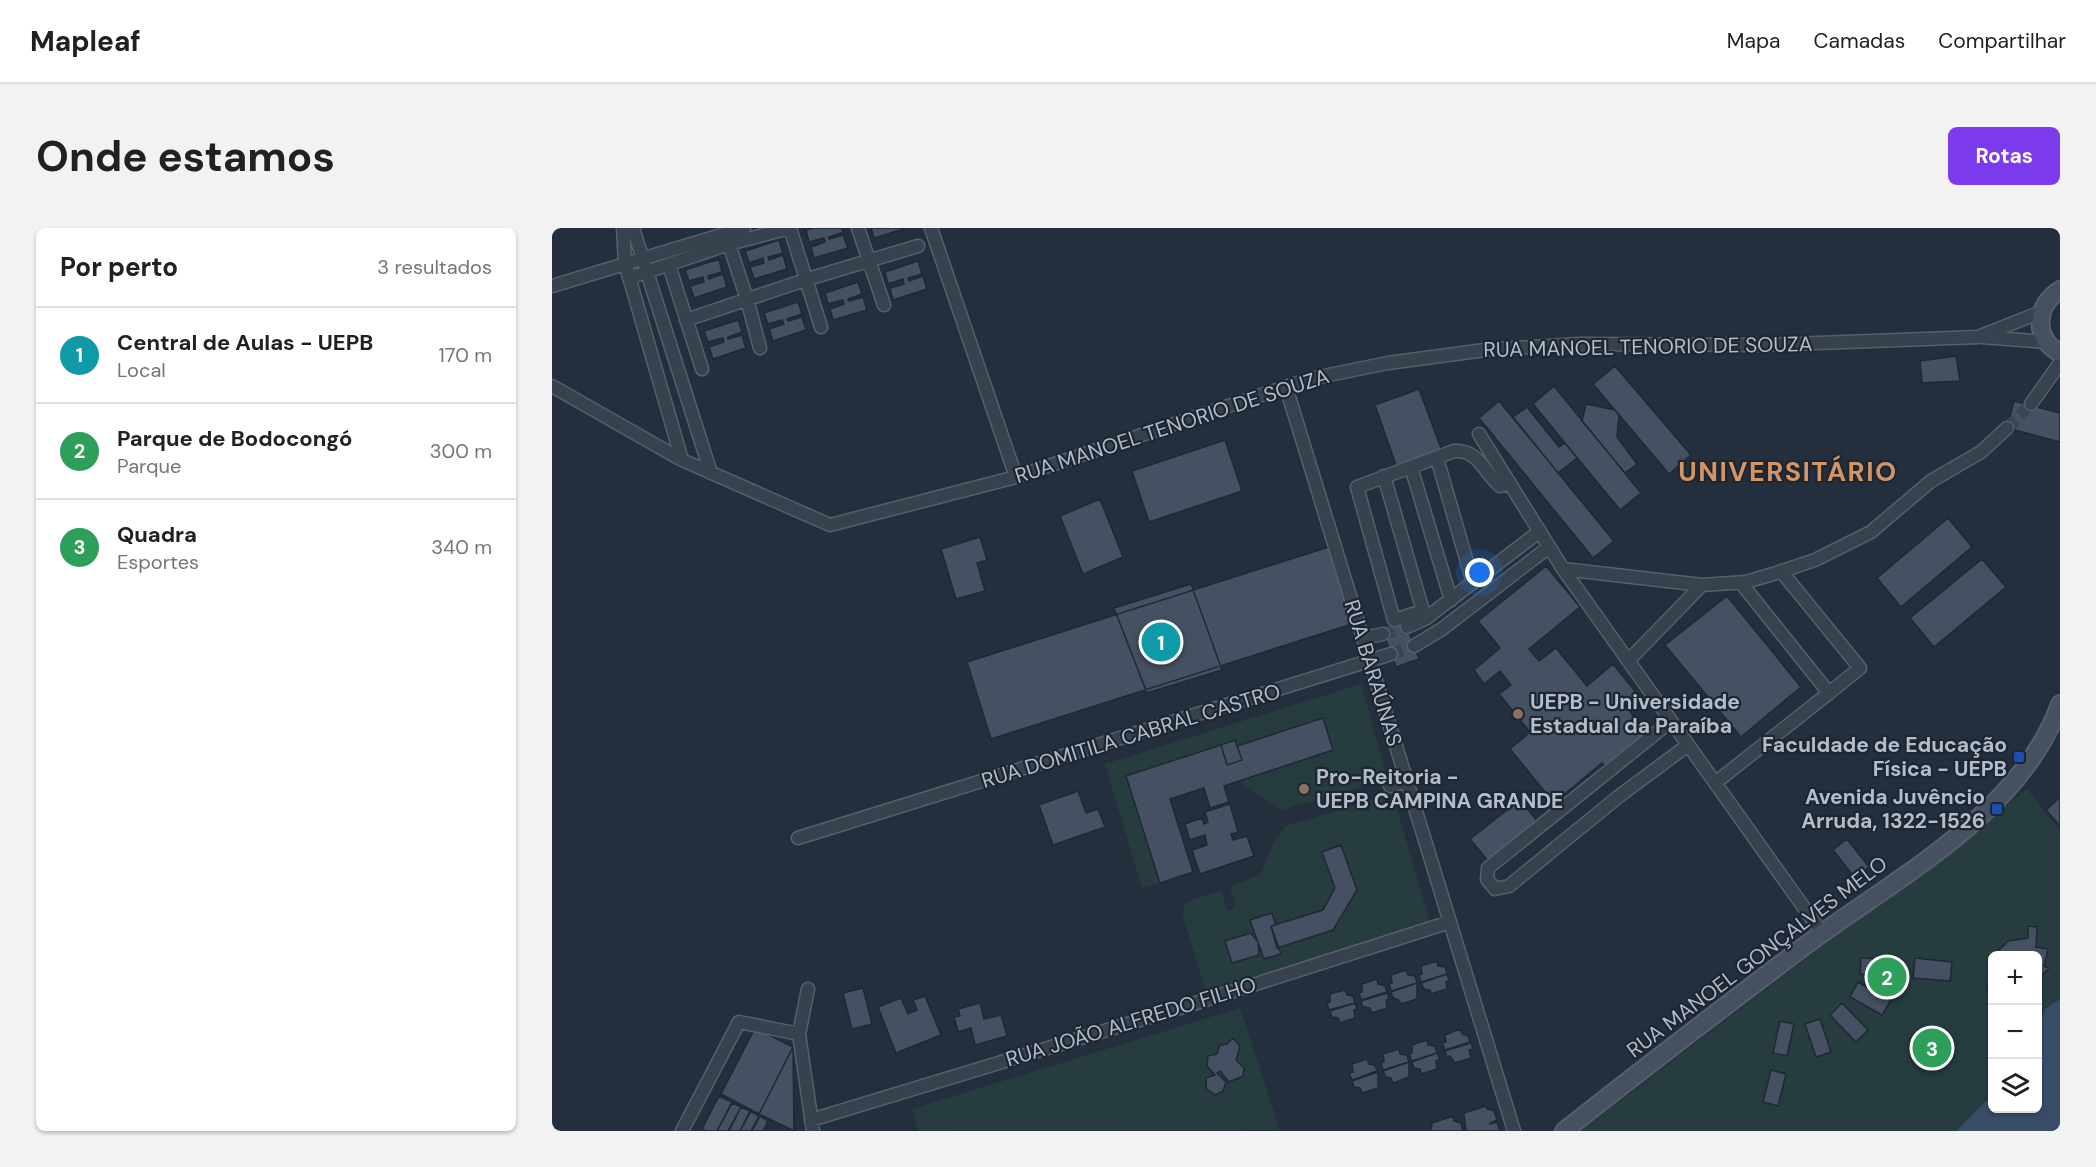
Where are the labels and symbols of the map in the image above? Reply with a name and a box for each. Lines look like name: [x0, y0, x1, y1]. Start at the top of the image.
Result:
street label: RUA MANOEL TENORIO DE SOUZA: [1483, 330, 1813, 364]
street label: RUA MANOEL TENORIO DE SOUZA: [1011, 362, 1333, 490]
district label: UNIVERSITÁRIO: [1678, 454, 1898, 489]
your location: [1465, 558, 1494, 587]
street label: RUA BARAÚNAS: [1337, 596, 1409, 750]
pin: 1: [1142, 620, 1180, 664]
street label: RUA DOMITILA CABRAL CASTRO: [978, 677, 1284, 795]
place label: UEPB - Universidade Estadual da Paraíba: [1530, 688, 1740, 740]
marker: UEPB - Universidade Estadual da Paraíba: [1511, 707, 1525, 721]
place label: Faculdade de Educação Física - UEPB: [1762, 731, 2007, 783]
marker: Faculdade de Educação Física - UEPB: [2012, 750, 2026, 764]
place label: Pro-Reitoria - UEPB CAMPINA GRANDE: [1316, 763, 1563, 815]
marker: Pro-Reitoria - UEPB CAMPINA GRANDE: [1297, 782, 1311, 796]
place label: Avenida Juvêncio Arruda, 1322-1526: [1801, 783, 1985, 835]
marker: Avenida Juvêncio Arruda, 1322-1526: [1990, 802, 2004, 816]
street label: RUA MANOEL GONÇALVES MELO: [1621, 850, 1893, 1064]
pin: 2: [1868, 954, 1906, 999]
street label: RUA JOÃO ALFREDO FILHO: [1002, 971, 1260, 1073]
pin: 3: [1912, 1026, 1952, 1070]

